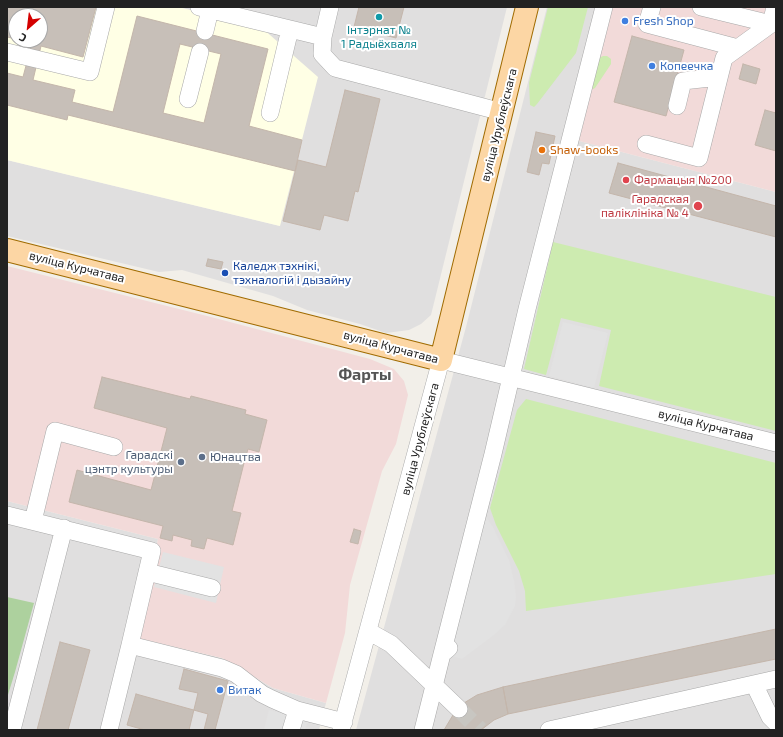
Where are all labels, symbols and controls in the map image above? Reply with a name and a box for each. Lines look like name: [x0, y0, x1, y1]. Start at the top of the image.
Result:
north arrow: [8, 8, 48, 48]
marker: Інтэрнат № 1 Радыёхваля: [374, 12, 384, 22]
place label: Fresh Shop: [633, 14, 694, 28]
marker: Fresh Shop: [620, 16, 630, 26]
place label: Інтэрнат № 1 Радыёхваля: [341, 23, 417, 51]
text: С: [17, 31, 29, 45]
place label: Копеечка: [660, 59, 713, 73]
marker: Копеечка: [647, 61, 657, 71]
street label: вуліца Урублеўскага: [478, 67, 520, 183]
place label: Shaw-books: [550, 143, 618, 157]
marker: Shaw-books: [537, 145, 547, 155]
place label: Фармацыя №200: [634, 173, 732, 187]
marker: Фармацыя №200: [621, 175, 631, 185]
place label: Гарадская паліклініка № 4: [601, 192, 689, 220]
marker: Гарадская паліклініка № 4: [692, 200, 704, 212]
street label: вуліца Курчатава: [28, 248, 126, 286]
place label: Каледж тэхнікі, тэхналогій і дызайну: [233, 259, 351, 287]
marker: Каледж тэхнікі, тэхналогій і дызайну: [220, 268, 230, 278]
street label: вуліца Курчатава: [342, 327, 440, 367]
district label: Фарты: [338, 365, 392, 385]
street label: вуліца Урублеўскага: [398, 381, 442, 497]
street label: вуліца Курчатава: [657, 406, 755, 444]
place label: Гарадскі цэнтр культуры: [85, 448, 173, 476]
place label: Юнацтва: [210, 450, 261, 464]
marker: Юнацтва: [197, 452, 207, 462]
marker: Гарадскі цэнтр культуры: [176, 457, 186, 467]
place label: Витак: [228, 683, 261, 697]
marker: Витак: [215, 685, 225, 695]

